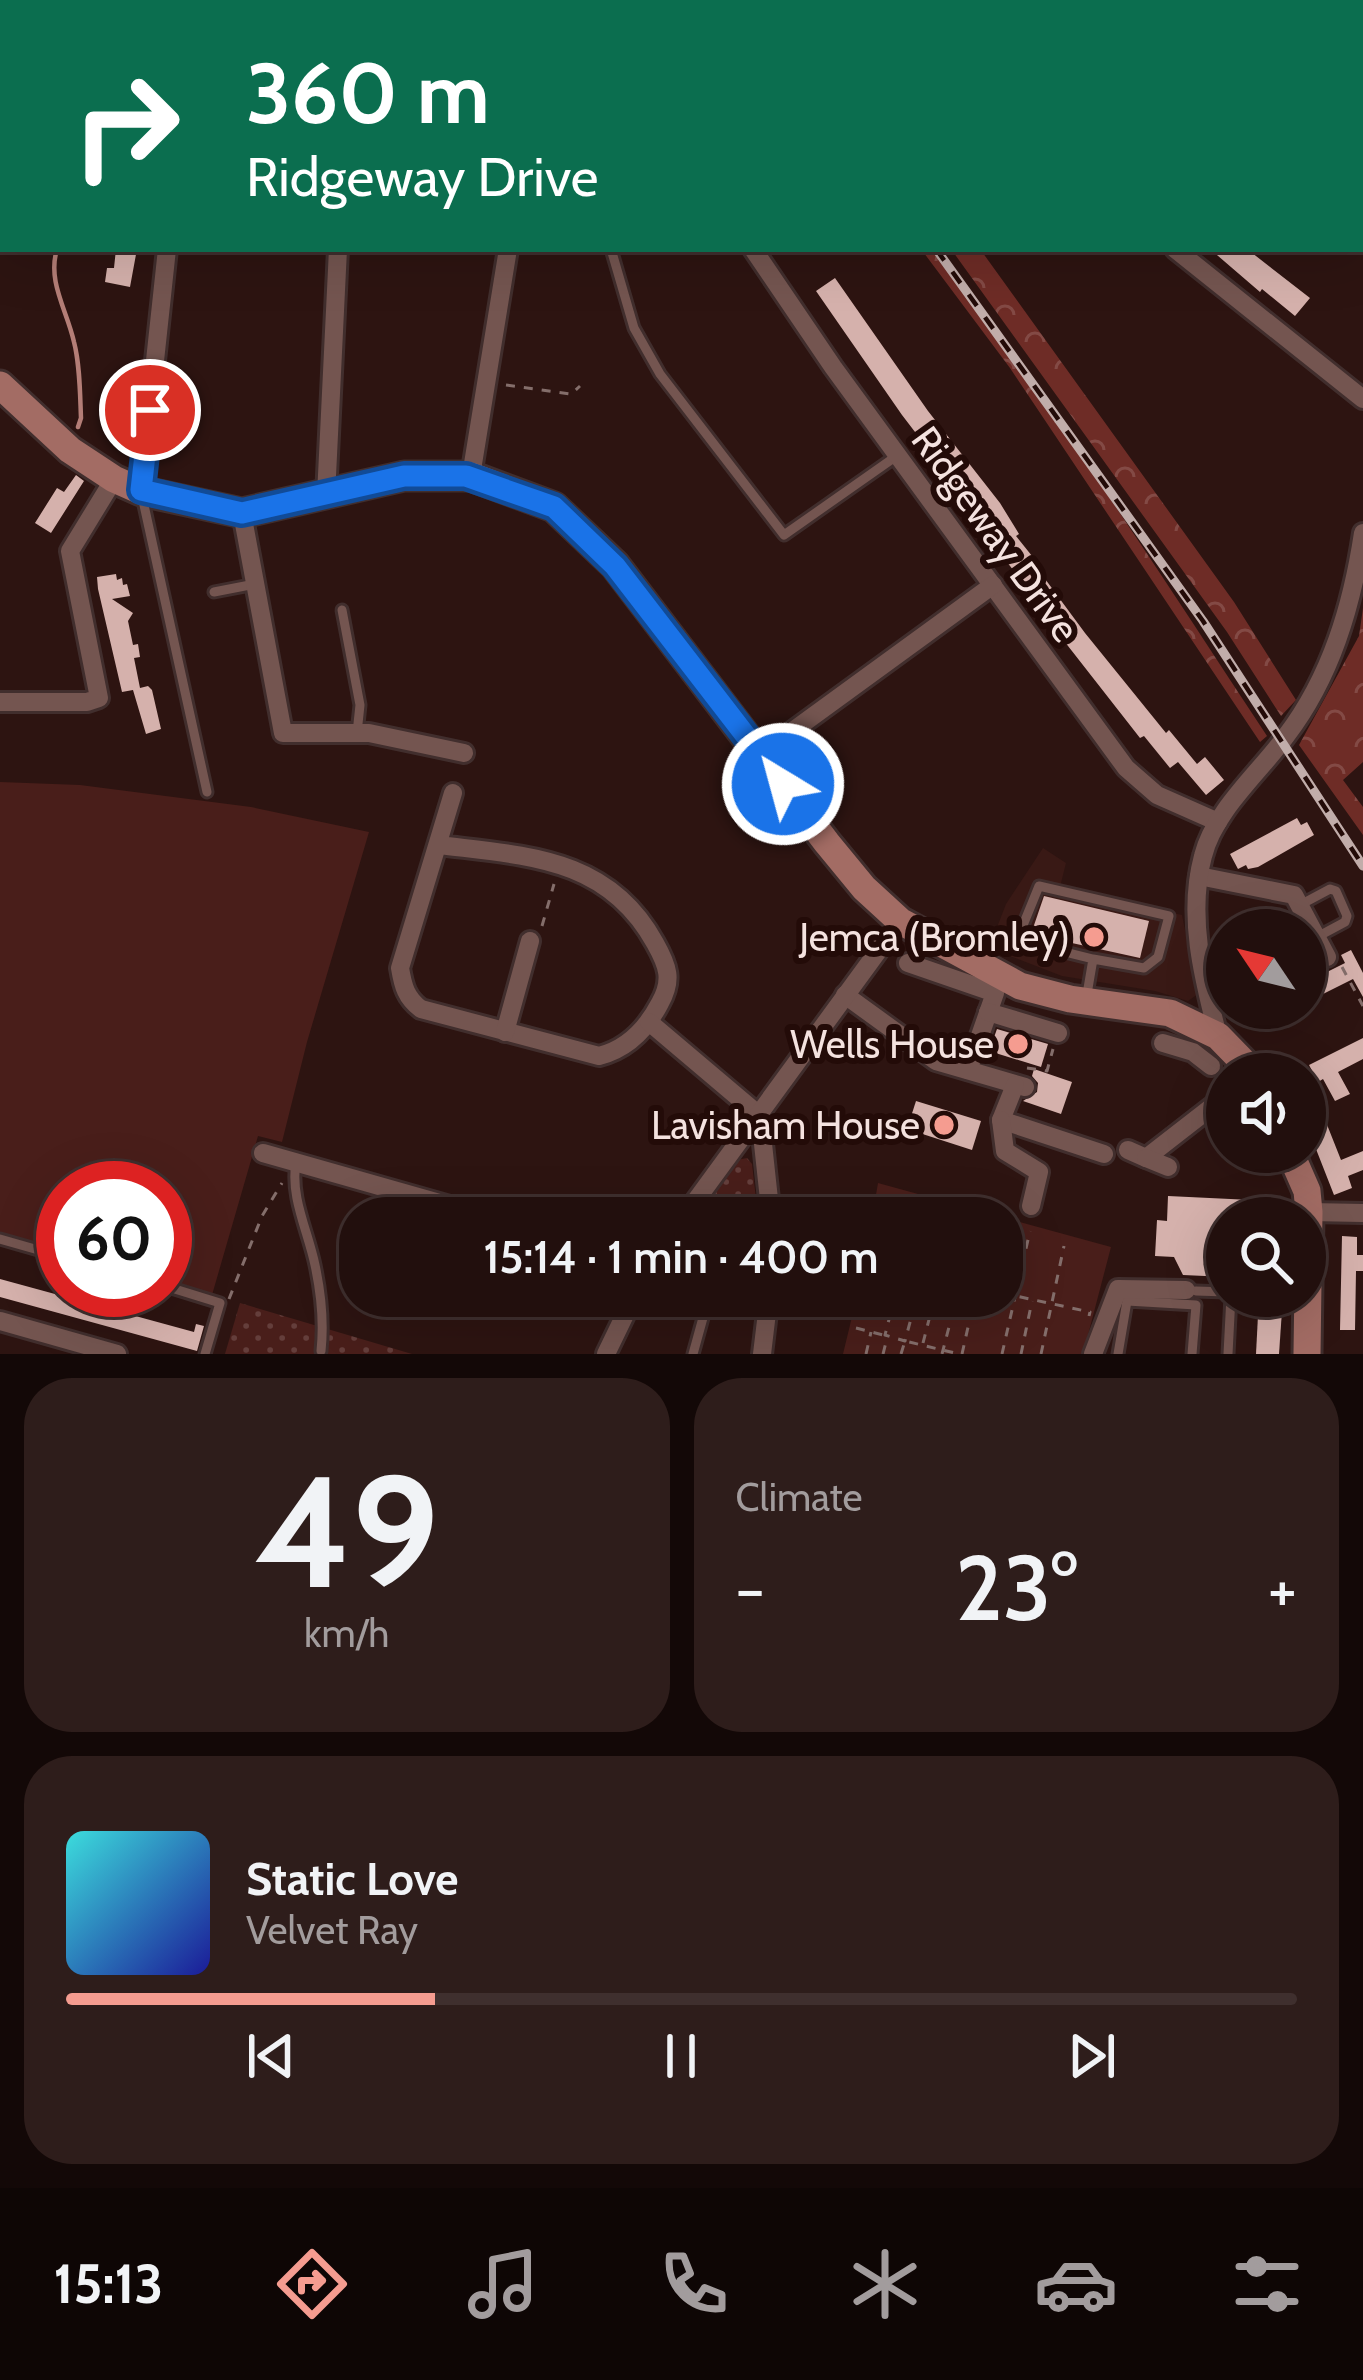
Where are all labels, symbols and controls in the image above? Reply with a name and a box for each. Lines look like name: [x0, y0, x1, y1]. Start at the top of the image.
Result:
text: 360 m: [246, 42, 490, 144]
icon: right: [48, 48, 204, 204]
text: Ridgeway Drive: [246, 144, 598, 210]
pin: [99, 359, 201, 461]
icon: arrive: [117, 377, 183, 443]
street label: Ridgeway Drive: [902, 417, 1090, 651]
position arrow: [720, 721, 846, 847]
north arrow: [1206, 909, 1326, 1029]
map controls: [1206, 909, 1326, 1317]
place label: Jemca (Bromley): [798, 913, 1070, 961]
marker: Jemca (Bromley): [1081, 924, 1107, 950]
place label: Wells House: [790, 1020, 994, 1068]
marker: Wells House: [1005, 1031, 1031, 1057]
button: sound: [1206, 1053, 1326, 1173]
place label: Lavisham House: [651, 1101, 920, 1149]
marker: Lavisham House: [931, 1112, 957, 1138]
speed limit sign: 60: [36, 1161, 192, 1317]
button: search: [1206, 1197, 1326, 1317]
text: 15:14 · 1 min · 400 m: [483, 1230, 879, 1284]
text: 49: [254, 1436, 439, 1626]
text: Climate: [736, 1473, 862, 1521]
text: 23°: [955, 1533, 1077, 1643]
text: −: [736, 1548, 765, 1629]
text: +: [1268, 1548, 1297, 1629]
text: km/h: [304, 1609, 389, 1657]
text: Static Love: [246, 1852, 459, 1906]
text: Velvet Ray: [246, 1906, 418, 1954]
icon: previous: [238, 2023, 304, 2089]
icon: pause: [648, 2023, 714, 2089]
icon: next: [1059, 2023, 1125, 2089]
icon: directions: [270, 2242, 354, 2326]
icon: music: [461, 2242, 545, 2326]
icon: phone: [652, 2242, 736, 2326]
icon: climate: [843, 2242, 927, 2326]
icon: car: [1034, 2242, 1118, 2326]
icon: filters: [1225, 2242, 1309, 2326]
text: 15:13: [54, 2251, 163, 2317]

